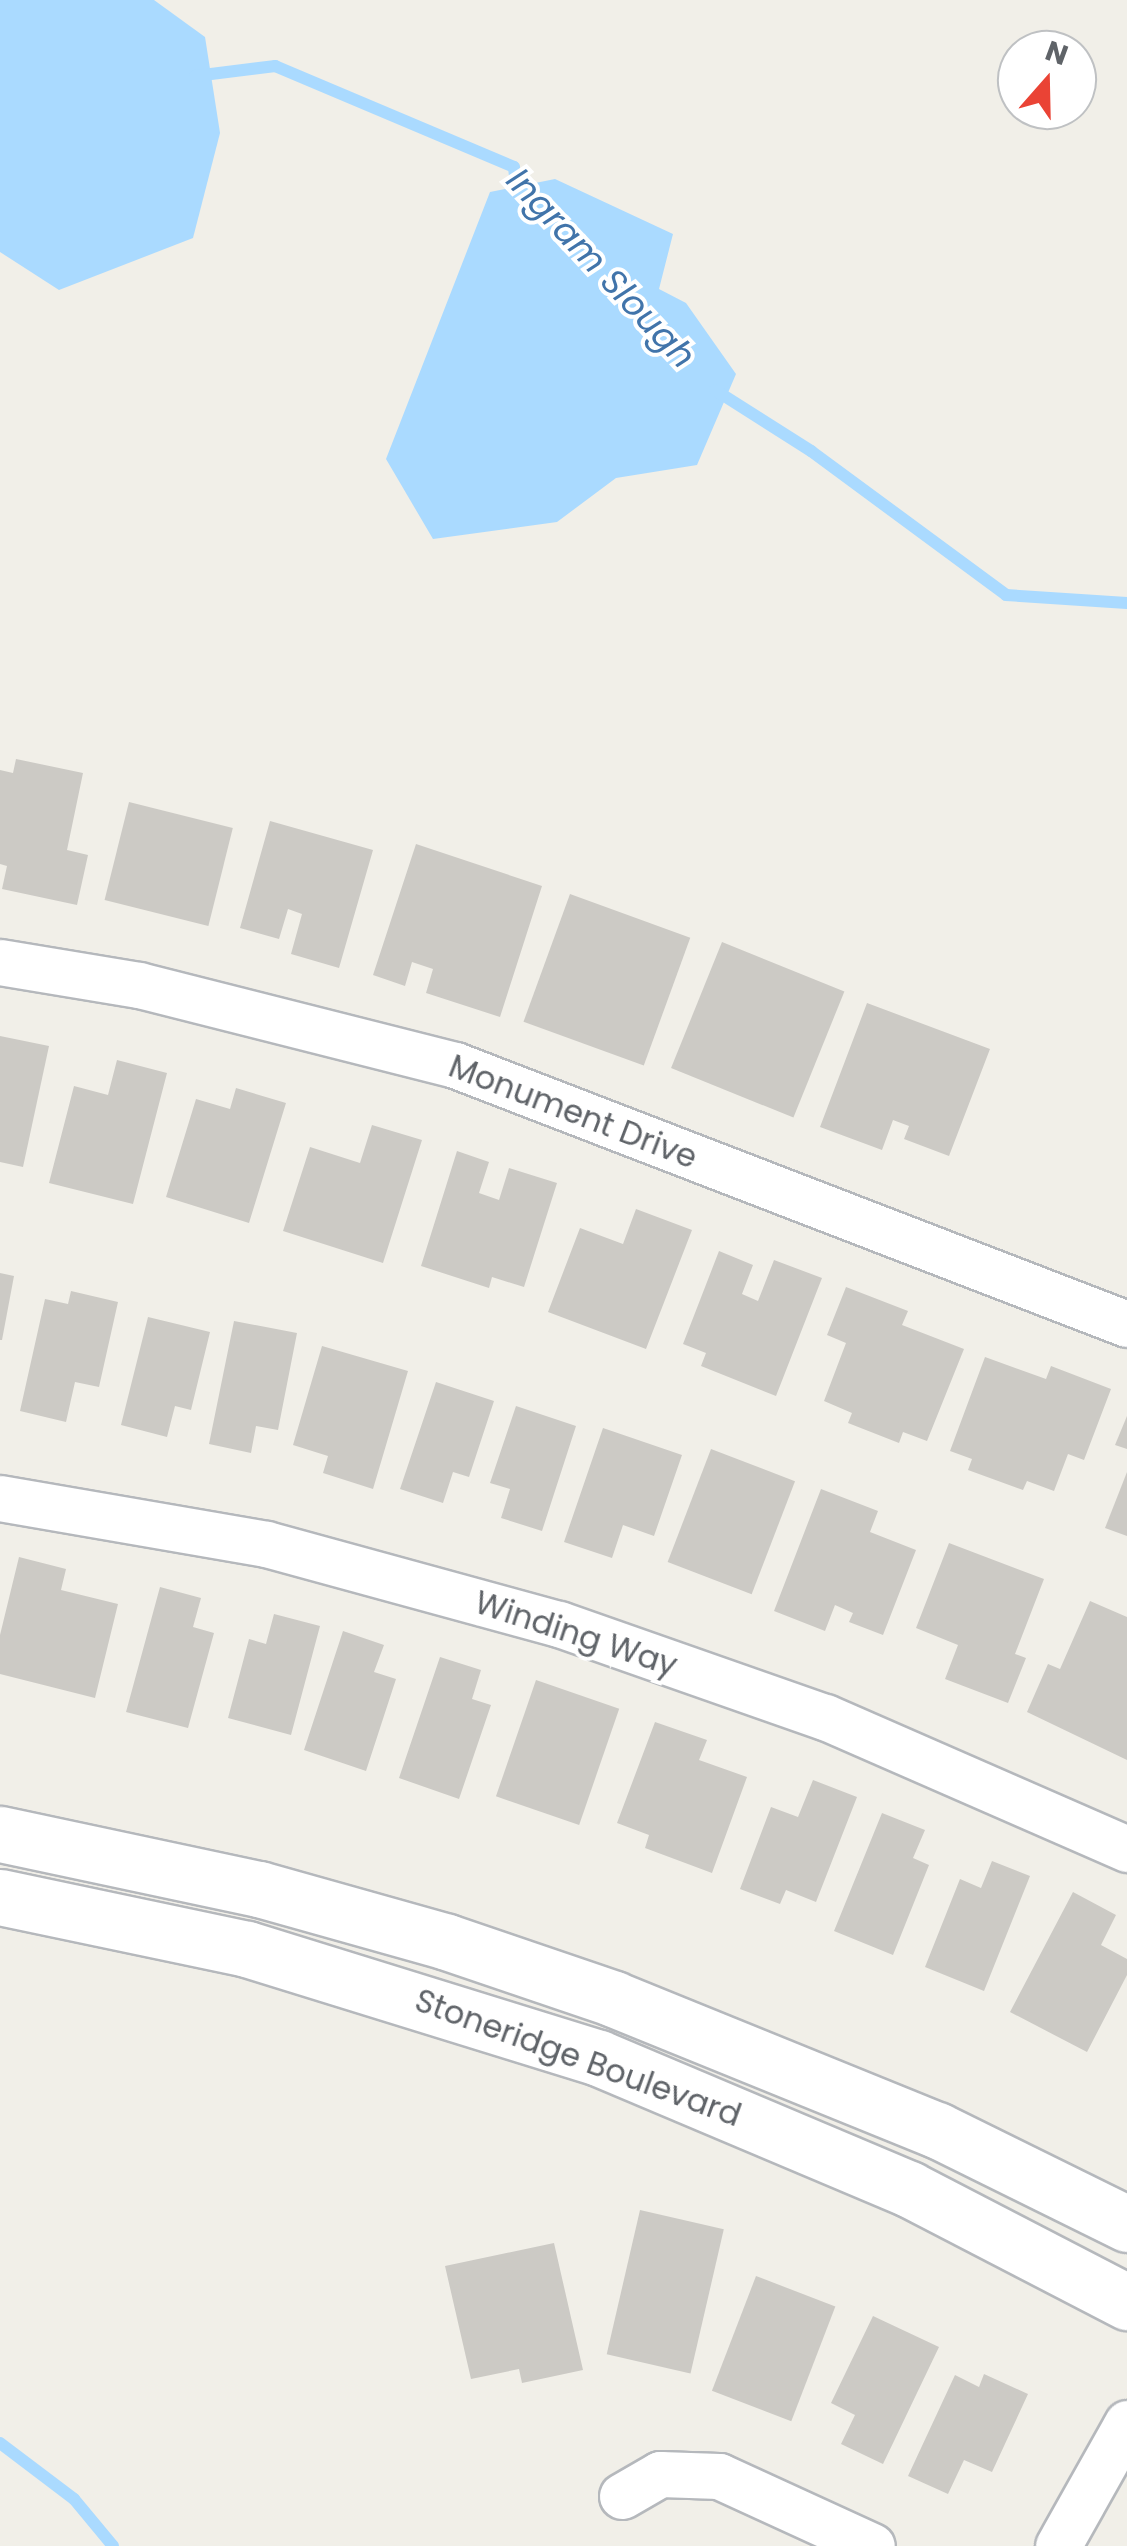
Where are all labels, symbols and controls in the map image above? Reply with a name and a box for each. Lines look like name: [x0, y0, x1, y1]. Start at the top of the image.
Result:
north arrow: [997, 30, 1097, 130]
text: N: [1040, 31, 1073, 75]
water label: Ingram Slough: [498, 159, 704, 377]
street label: Monument Drive: [443, 1047, 703, 1177]
street label: Winding Way: [470, 1583, 682, 1685]
street label: Stoneridge Boulevard: [410, 1981, 746, 2135]

